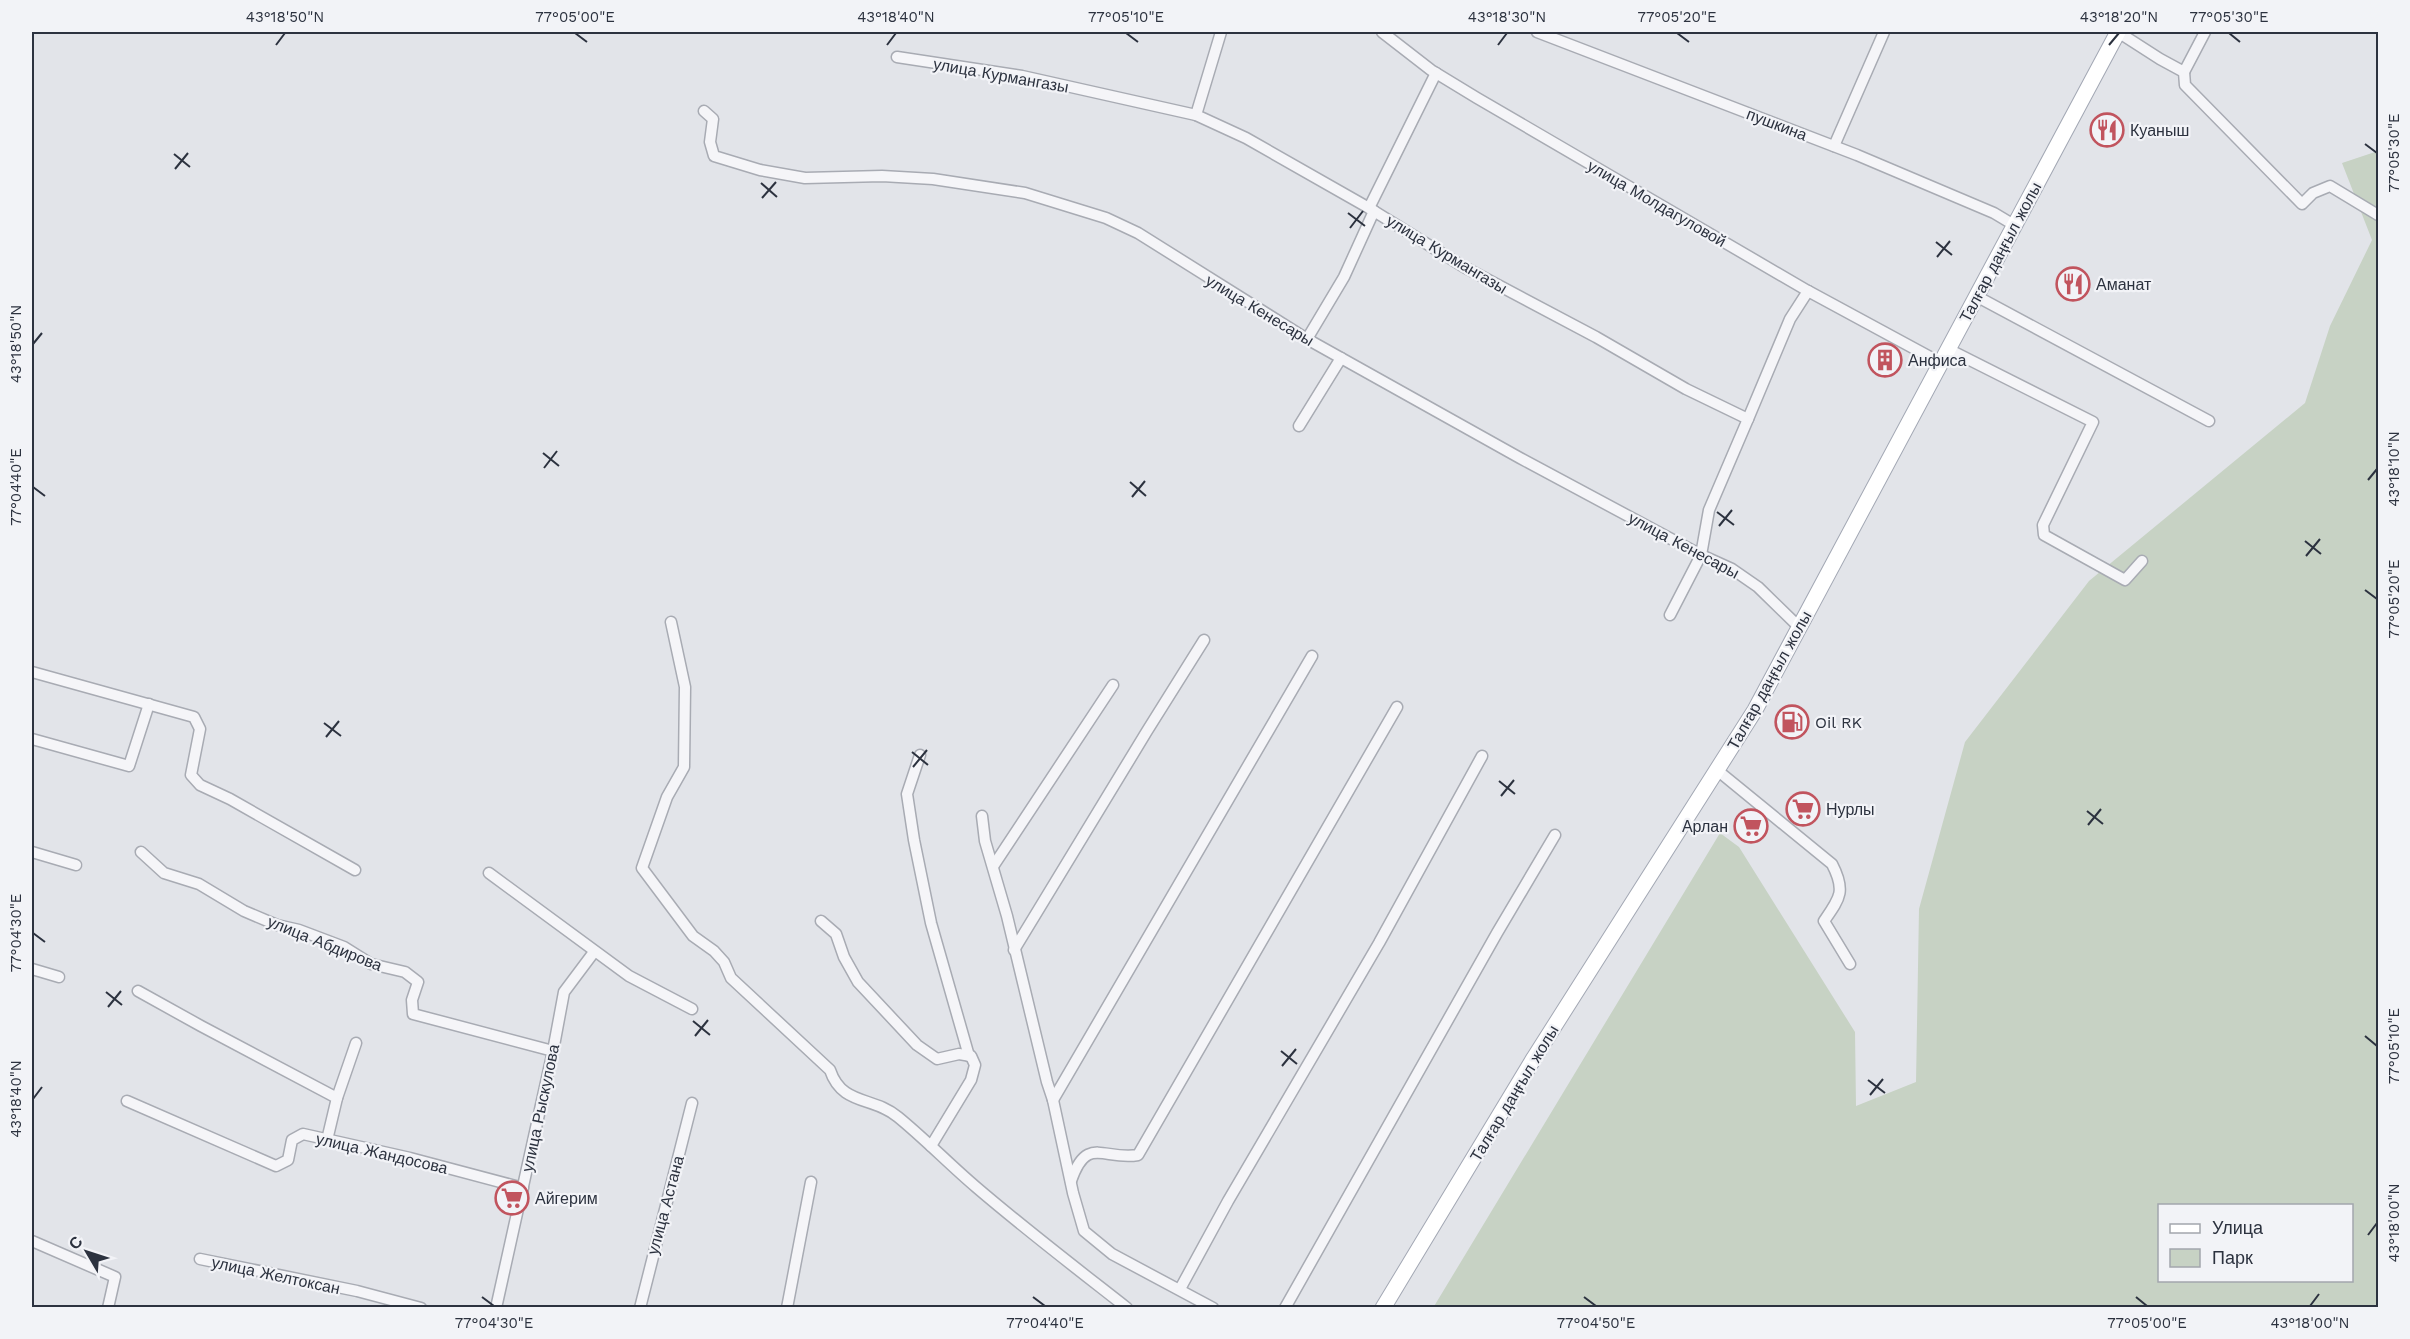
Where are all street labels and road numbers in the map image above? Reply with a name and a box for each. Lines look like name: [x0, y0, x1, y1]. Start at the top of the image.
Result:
street label: улица Курмангазы: [932, 54, 1070, 97]
street label: пушкина: [1744, 104, 1810, 145]
street label: улица Молдагуловой: [1584, 156, 1730, 251]
street label: Талғар даңғыл жолы: [1956, 179, 2045, 325]
street label: улица Курмангазы: [1383, 211, 1510, 298]
street label: улица Кенесары: [1202, 271, 1317, 350]
street label: улица Кенесары: [1625, 508, 1742, 583]
street label: Талғар даңғыл жолы: [1723, 608, 1815, 753]
street label: улица Абдирова: [265, 912, 385, 975]
street label: Талғар даңғыл жолы: [1466, 1022, 1563, 1165]
street label: улица Рыскулова: [518, 1042, 563, 1174]
street label: улица Жандосова: [314, 1129, 450, 1178]
street label: улица Астана: [643, 1153, 688, 1257]
street label: улица Желтоксан: [210, 1253, 342, 1298]

